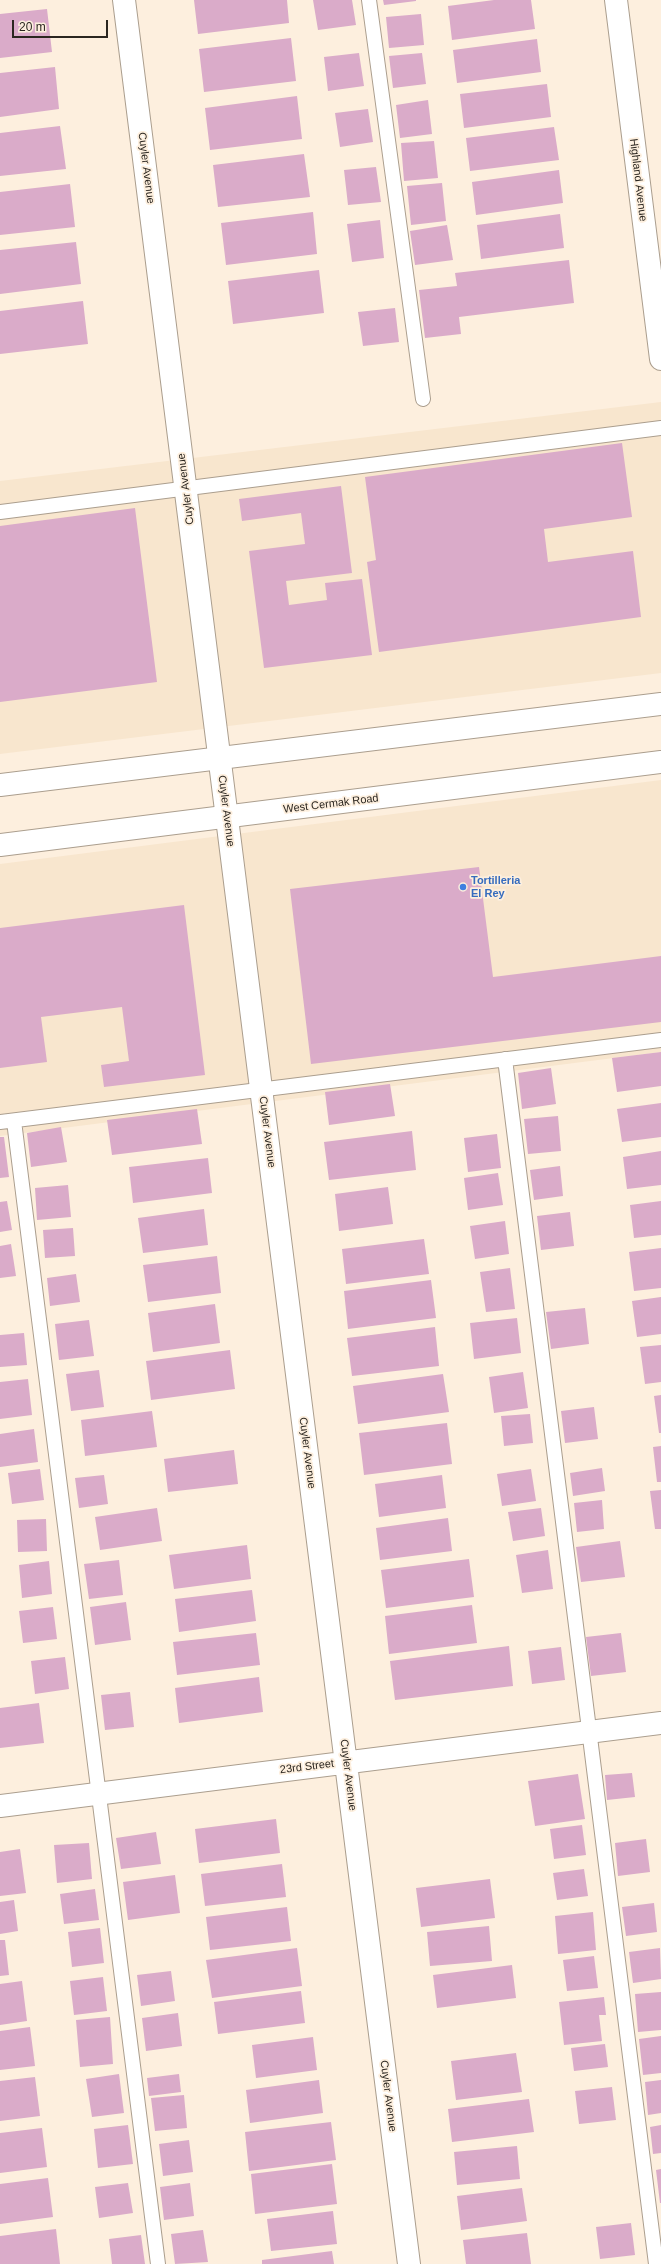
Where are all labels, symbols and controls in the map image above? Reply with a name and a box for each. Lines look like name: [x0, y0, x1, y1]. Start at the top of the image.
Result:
scale bar: [14, 12, 110, 38]
text: 20 m: [19, 20, 46, 34]
street label: Cuyler Avenue: [135, 131, 157, 205]
street label: Highland Avenue: [626, 138, 650, 222]
street label: Cuyler Avenue: [175, 452, 197, 526]
street label: Cuyler Avenue: [215, 774, 237, 848]
street label: West Cermak Road: [283, 792, 379, 816]
place label: Tortilleria El Rey: [471, 874, 520, 900]
marker: Tortilleria El Rey: [458, 882, 468, 892]
street label: Cuyler Avenue: [256, 1095, 278, 1169]
street label: Cuyler Avenue: [296, 1416, 318, 1490]
street label: Cuyler Avenue: [337, 1738, 359, 1812]
street label: 23rd Street: [279, 1757, 335, 1777]
street label: Cuyler Avenue: [377, 2059, 399, 2133]

